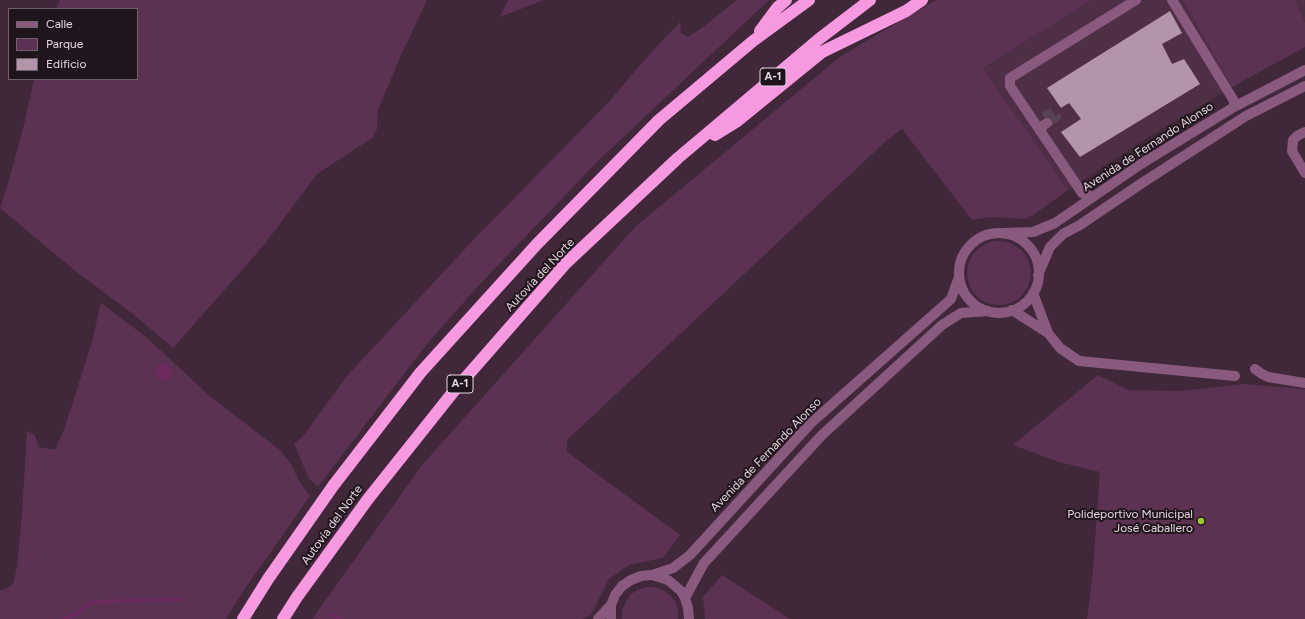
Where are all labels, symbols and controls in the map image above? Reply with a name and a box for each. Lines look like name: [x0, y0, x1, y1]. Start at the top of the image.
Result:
legend: [8, 8, 138, 80]
text: Calle: [46, 17, 73, 31]
text: Parque: [46, 37, 83, 51]
text: Edificio: [46, 57, 86, 71]
road number: A-1: [760, 68, 786, 86]
street label: Avenida de Fernando Alonso: [1080, 99, 1216, 195]
street label: Autovía del Norte: [502, 235, 578, 315]
road number: A-1: [447, 375, 473, 393]
street label: Avenida de Fernando Alonso: [708, 395, 824, 515]
street label: Autovía del Norte: [298, 482, 366, 568]
place label: Polideportivo Municipal José Caballero: [1067, 507, 1193, 535]
marker: Polideportivo Municipal José Caballero: [1196, 516, 1206, 526]

